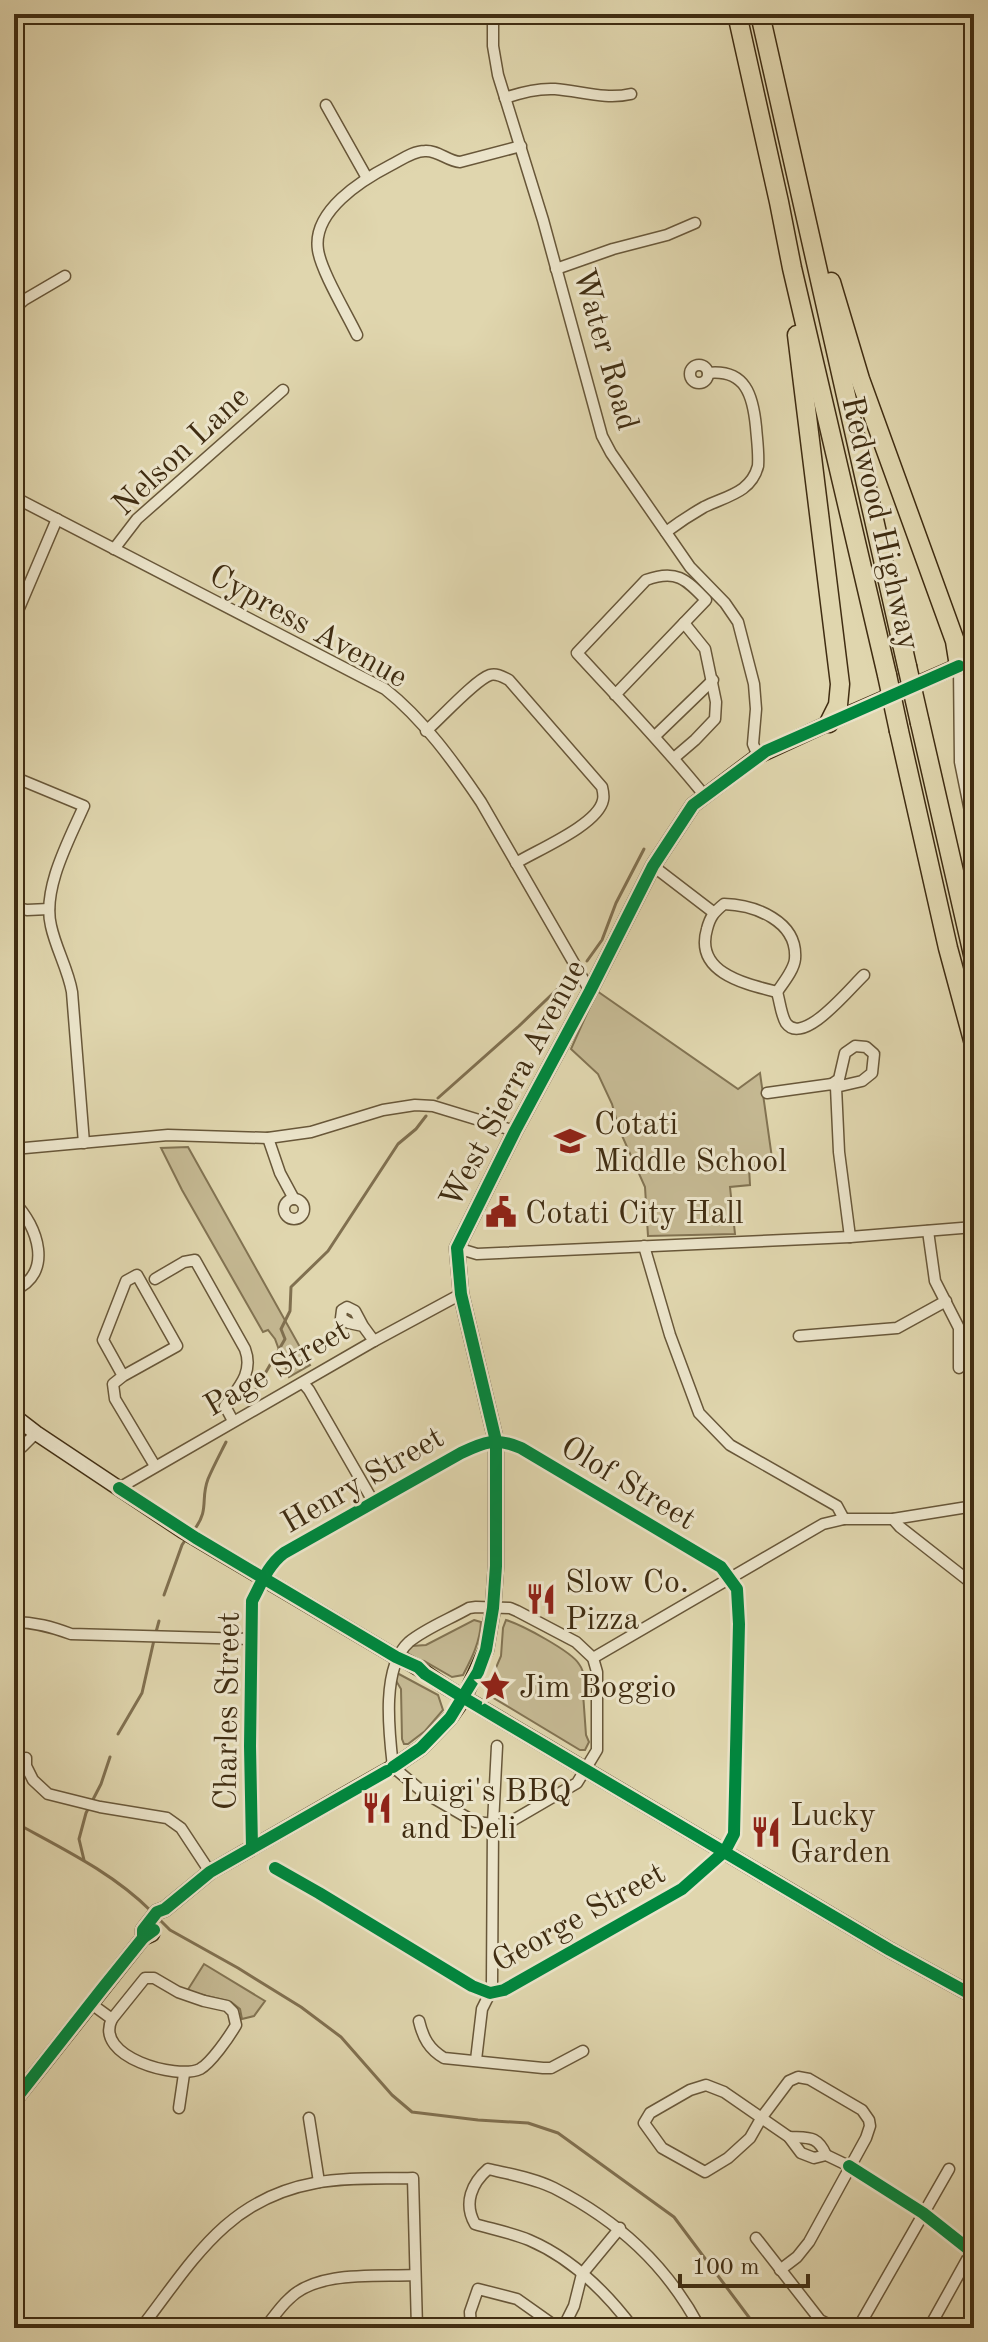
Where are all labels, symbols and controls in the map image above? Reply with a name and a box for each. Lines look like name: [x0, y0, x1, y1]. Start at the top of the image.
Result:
street label: Water Road: [566, 265, 642, 434]
street label: Nelson Lane: [108, 381, 256, 523]
street label: Redwood Highway: [834, 394, 924, 654]
street label: Cypress Avenue: [203, 560, 412, 695]
street label: West Sierra Avenue: [436, 955, 593, 1214]
place label: Cotati Middle School: [594, 1110, 787, 1179]
school or university icon: Cotati Middle School: [553, 1124, 587, 1158]
public building icon: Cotati City Hall: [484, 1195, 518, 1229]
place label: Cotati City Hall: [525, 1199, 744, 1231]
street label: Page Street: [199, 1315, 356, 1424]
street label: Henry Street: [277, 1422, 450, 1541]
street label: Olof Street: [554, 1432, 701, 1537]
place label: Slow Co. Pizza: [565, 1568, 689, 1637]
restaurant icon: Slow Co. Pizza: [524, 1582, 558, 1616]
street label: Charles Street: [211, 1611, 247, 1811]
place icon: Jim Boggio: [478, 1669, 512, 1703]
place label: Jim Boggio: [519, 1673, 676, 1705]
place label: Luigi's BBQ and Deli: [401, 1777, 571, 1846]
restaurant icon: Luigi's BBQ and Deli: [360, 1791, 394, 1825]
place label: Lucky Garden: [790, 1801, 891, 1870]
restaurant icon: Lucky Garden: [749, 1815, 783, 1849]
street label: George Street: [488, 1858, 671, 1979]
scale bar: [680, 2238, 808, 2288]
text: 100 m: [692, 2256, 760, 2280]

